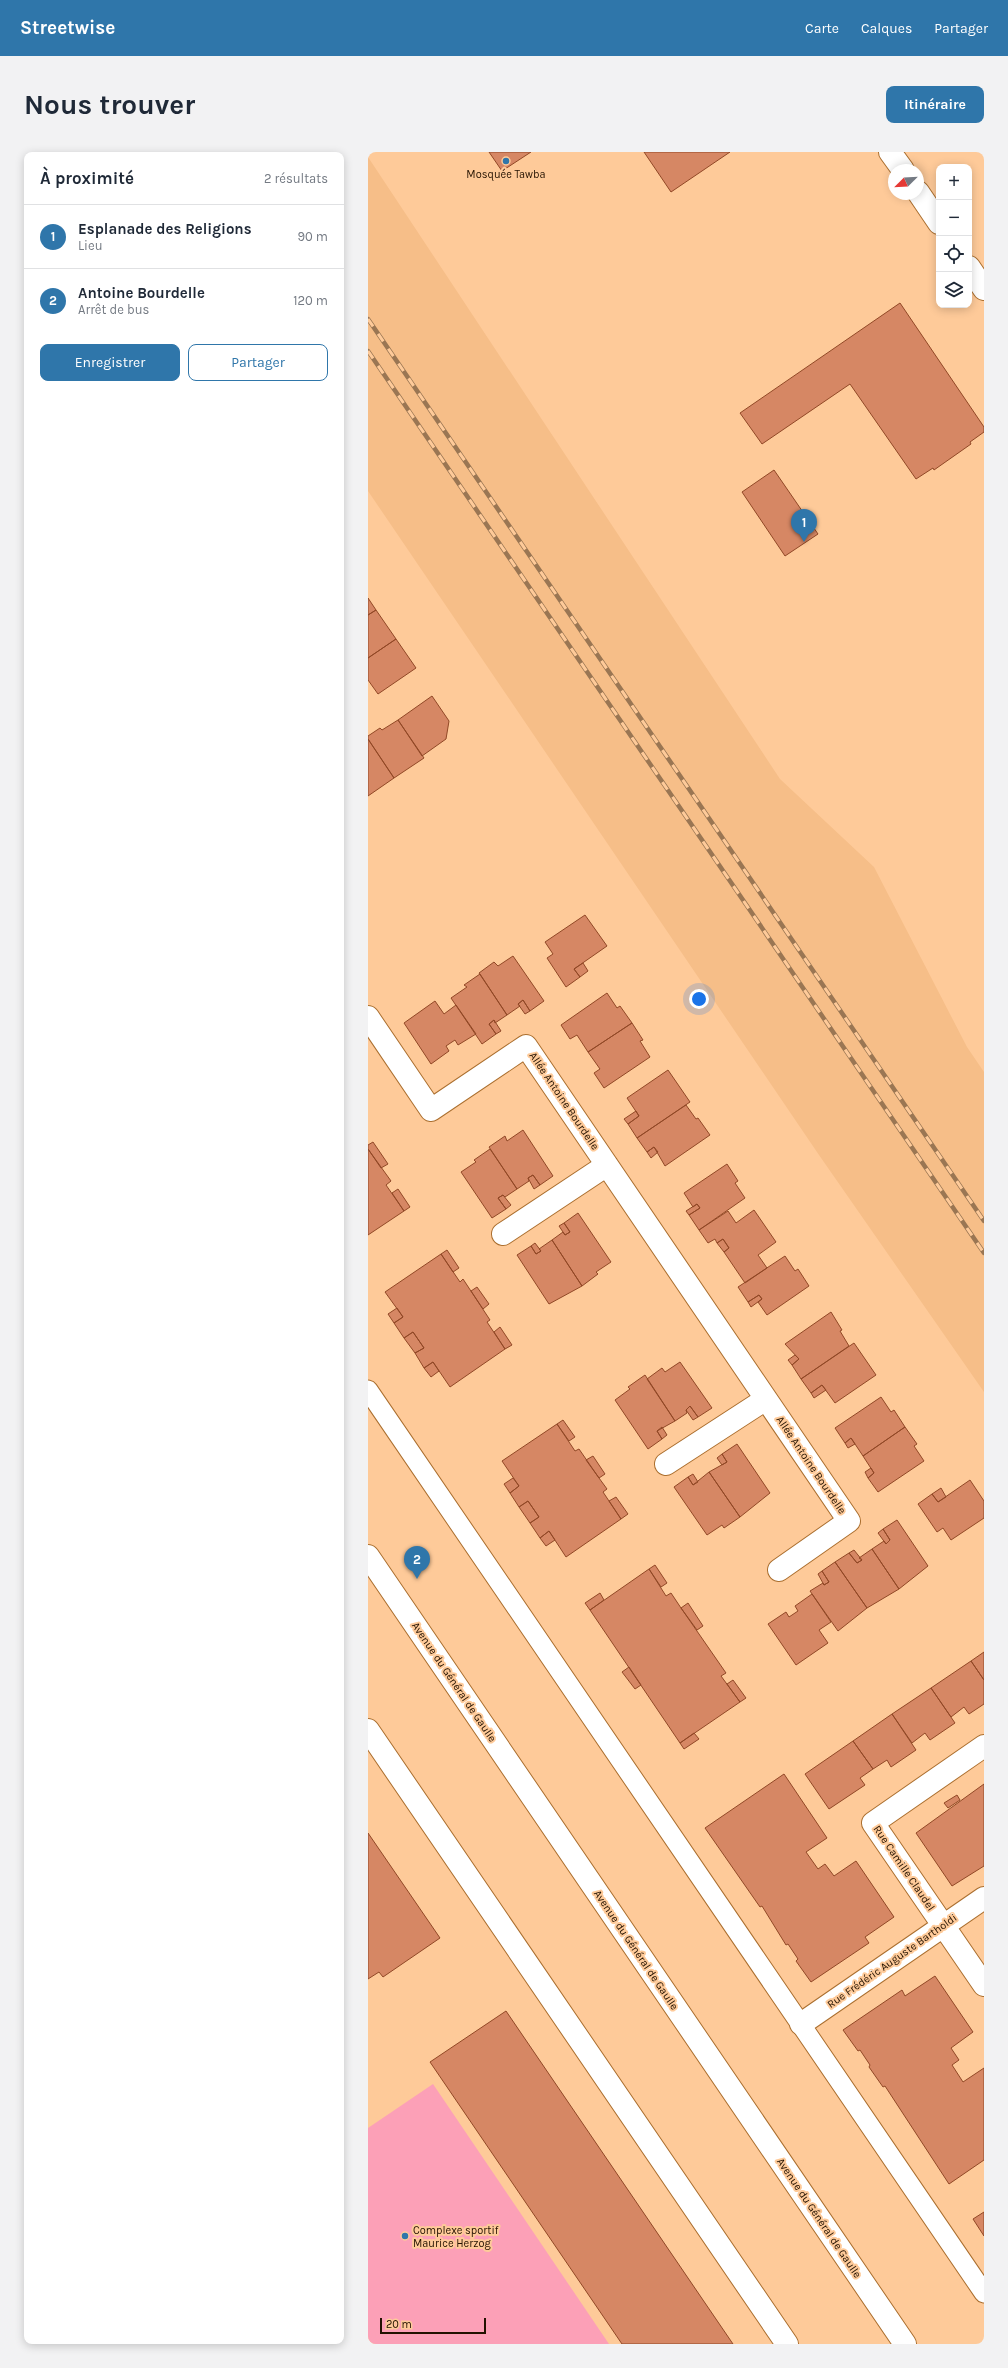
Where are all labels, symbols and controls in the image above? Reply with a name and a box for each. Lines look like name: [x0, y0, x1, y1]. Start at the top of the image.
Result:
text: Streetwise: [20, 17, 115, 39]
text: Carte: [805, 20, 839, 37]
text: Calques: [861, 20, 912, 37]
text: Partager: [934, 20, 988, 37]
button: Itinéraire: [886, 86, 984, 123]
text: Nous trouver: [24, 88, 195, 121]
marker: Mosquée Tawba: [501, 156, 511, 166]
north arrow: [888, 164, 924, 200]
map controls: [936, 164, 972, 308]
button: +: [936, 164, 972, 200]
text: À proximité: [40, 168, 134, 188]
place label: Mosquée Tawba: [466, 168, 546, 181]
text: 2 résultats: [264, 171, 328, 186]
button: −: [936, 200, 972, 236]
text: Esplanade des Religions: [78, 220, 252, 238]
text: 1: [51, 229, 55, 244]
text: 90 m: [297, 229, 328, 244]
button: locate: [936, 236, 972, 272]
text: Lieu: [78, 238, 103, 253]
button: layers: [936, 272, 972, 308]
text: Antoine Bourdelle: [78, 284, 205, 302]
text: 2: [49, 293, 57, 308]
text: 120 m: [293, 293, 328, 308]
text: Arrêt de bus: [78, 302, 149, 317]
button: Enregistrer: [40, 344, 180, 381]
button: Partager: [188, 344, 328, 381]
pin: 1: [791, 509, 817, 542]
your location: [689, 989, 709, 1009]
street label: Allée Antoine Bourdelle: [526, 1050, 602, 1153]
street label: Allée Antoine Bourdelle: [773, 1414, 849, 1517]
pin: 2: [404, 1546, 430, 1579]
street label: Avenue du Général de Gaulle: [409, 1620, 499, 1745]
street label: Rue Camille Claudel: [871, 1823, 937, 1913]
street label: Avenue du Général de Gaulle: [591, 1888, 681, 2013]
street label: Rue Frédéric Auguste Bartholdi: [825, 1911, 959, 2011]
street label: Avenue du Général de Gaulle: [774, 2156, 864, 2281]
place label: Complexe sportif Maurice Herzog: [413, 2224, 499, 2250]
marker: Complexe sportif Maurice Herzog: [400, 2231, 410, 2241]
scale bar: [380, 2316, 486, 2335]
text: 20 m: [386, 2318, 412, 2331]

